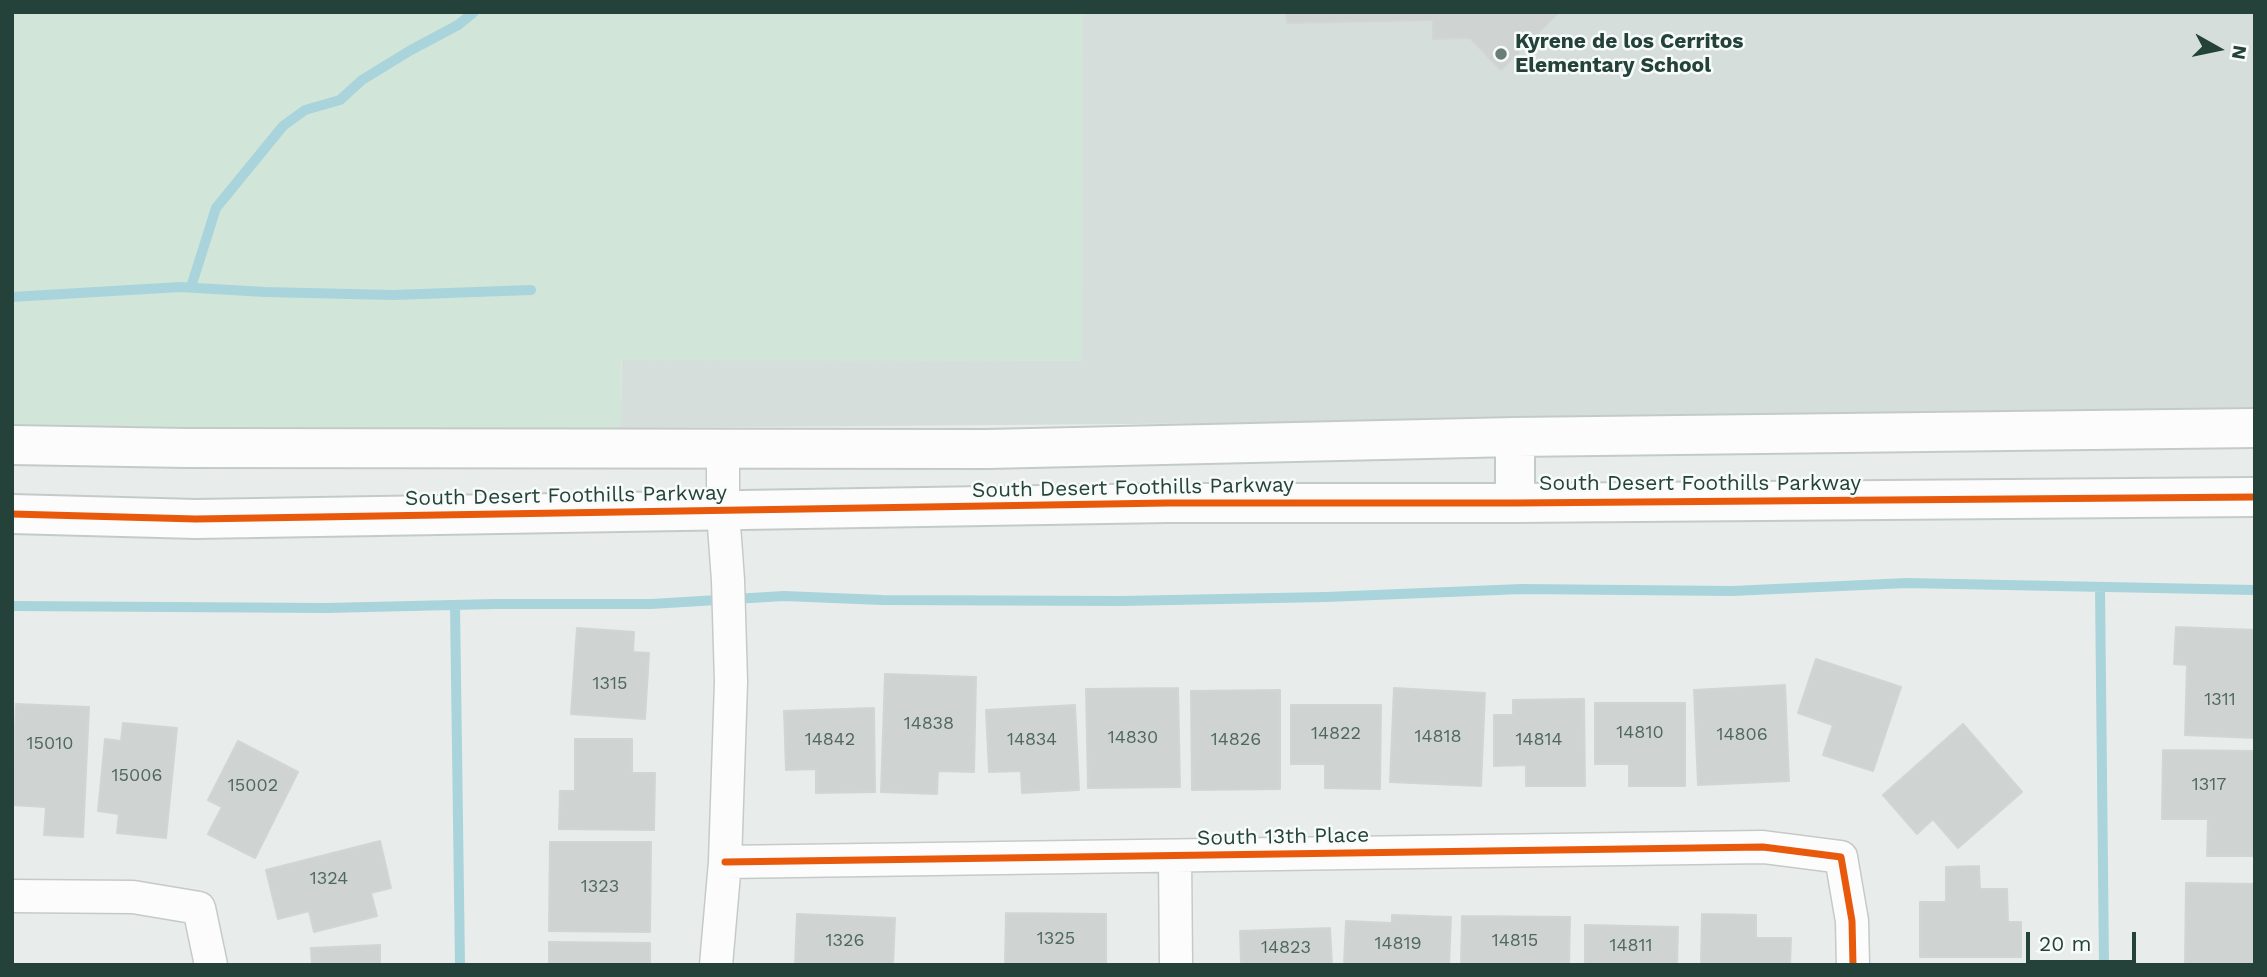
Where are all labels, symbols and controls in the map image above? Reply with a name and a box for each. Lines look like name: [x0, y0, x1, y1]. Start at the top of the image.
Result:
north arrow: [2183, 14, 2253, 84]
place label: Kyrene de los Cerritos Elementary School: [1515, 29, 1744, 79]
text: N: [2227, 44, 2252, 61]
marker: Kyrene de los Cerritos Elementary School: [1493, 46, 1509, 62]
street label: South Desert Foothills Parkway: [1539, 471, 1861, 497]
street label: South Desert Foothills Parkway: [972, 473, 1294, 503]
street label: South Desert Foothills Parkway: [405, 481, 727, 511]
house number: 1315: [592, 673, 628, 695]
house number: 1311: [2204, 689, 2236, 711]
house number: 14838: [904, 713, 954, 735]
house number: 14810: [1616, 722, 1664, 744]
house number: 14822: [1311, 723, 1361, 745]
house number: 14806: [1716, 724, 1768, 746]
house number: 14818: [1414, 726, 1462, 748]
house number: 14830: [1108, 727, 1158, 749]
house number: 14842: [805, 729, 855, 751]
house number: 14834: [1007, 729, 1057, 751]
house number: 14826: [1211, 729, 1261, 751]
house number: 14814: [1515, 729, 1563, 751]
house number: 15010: [27, 733, 73, 755]
house number: 15006: [112, 765, 162, 787]
house number: 1317: [2192, 774, 2226, 796]
house number: 15002: [228, 775, 278, 797]
street label: South 13th Place: [1197, 823, 1369, 851]
house number: 1324: [310, 868, 348, 890]
house number: 1323: [581, 876, 619, 898]
scale bar: [2029, 918, 2139, 962]
house number: 1325: [1037, 928, 1075, 950]
house number: 1326: [826, 930, 864, 952]
house number: 14815: [1492, 930, 1538, 952]
text: 20 m: [2039, 931, 2091, 956]
house number: 14819: [1374, 933, 1422, 955]
house number: 14811: [1609, 935, 1653, 957]
house number: 14823: [1261, 937, 1311, 959]

